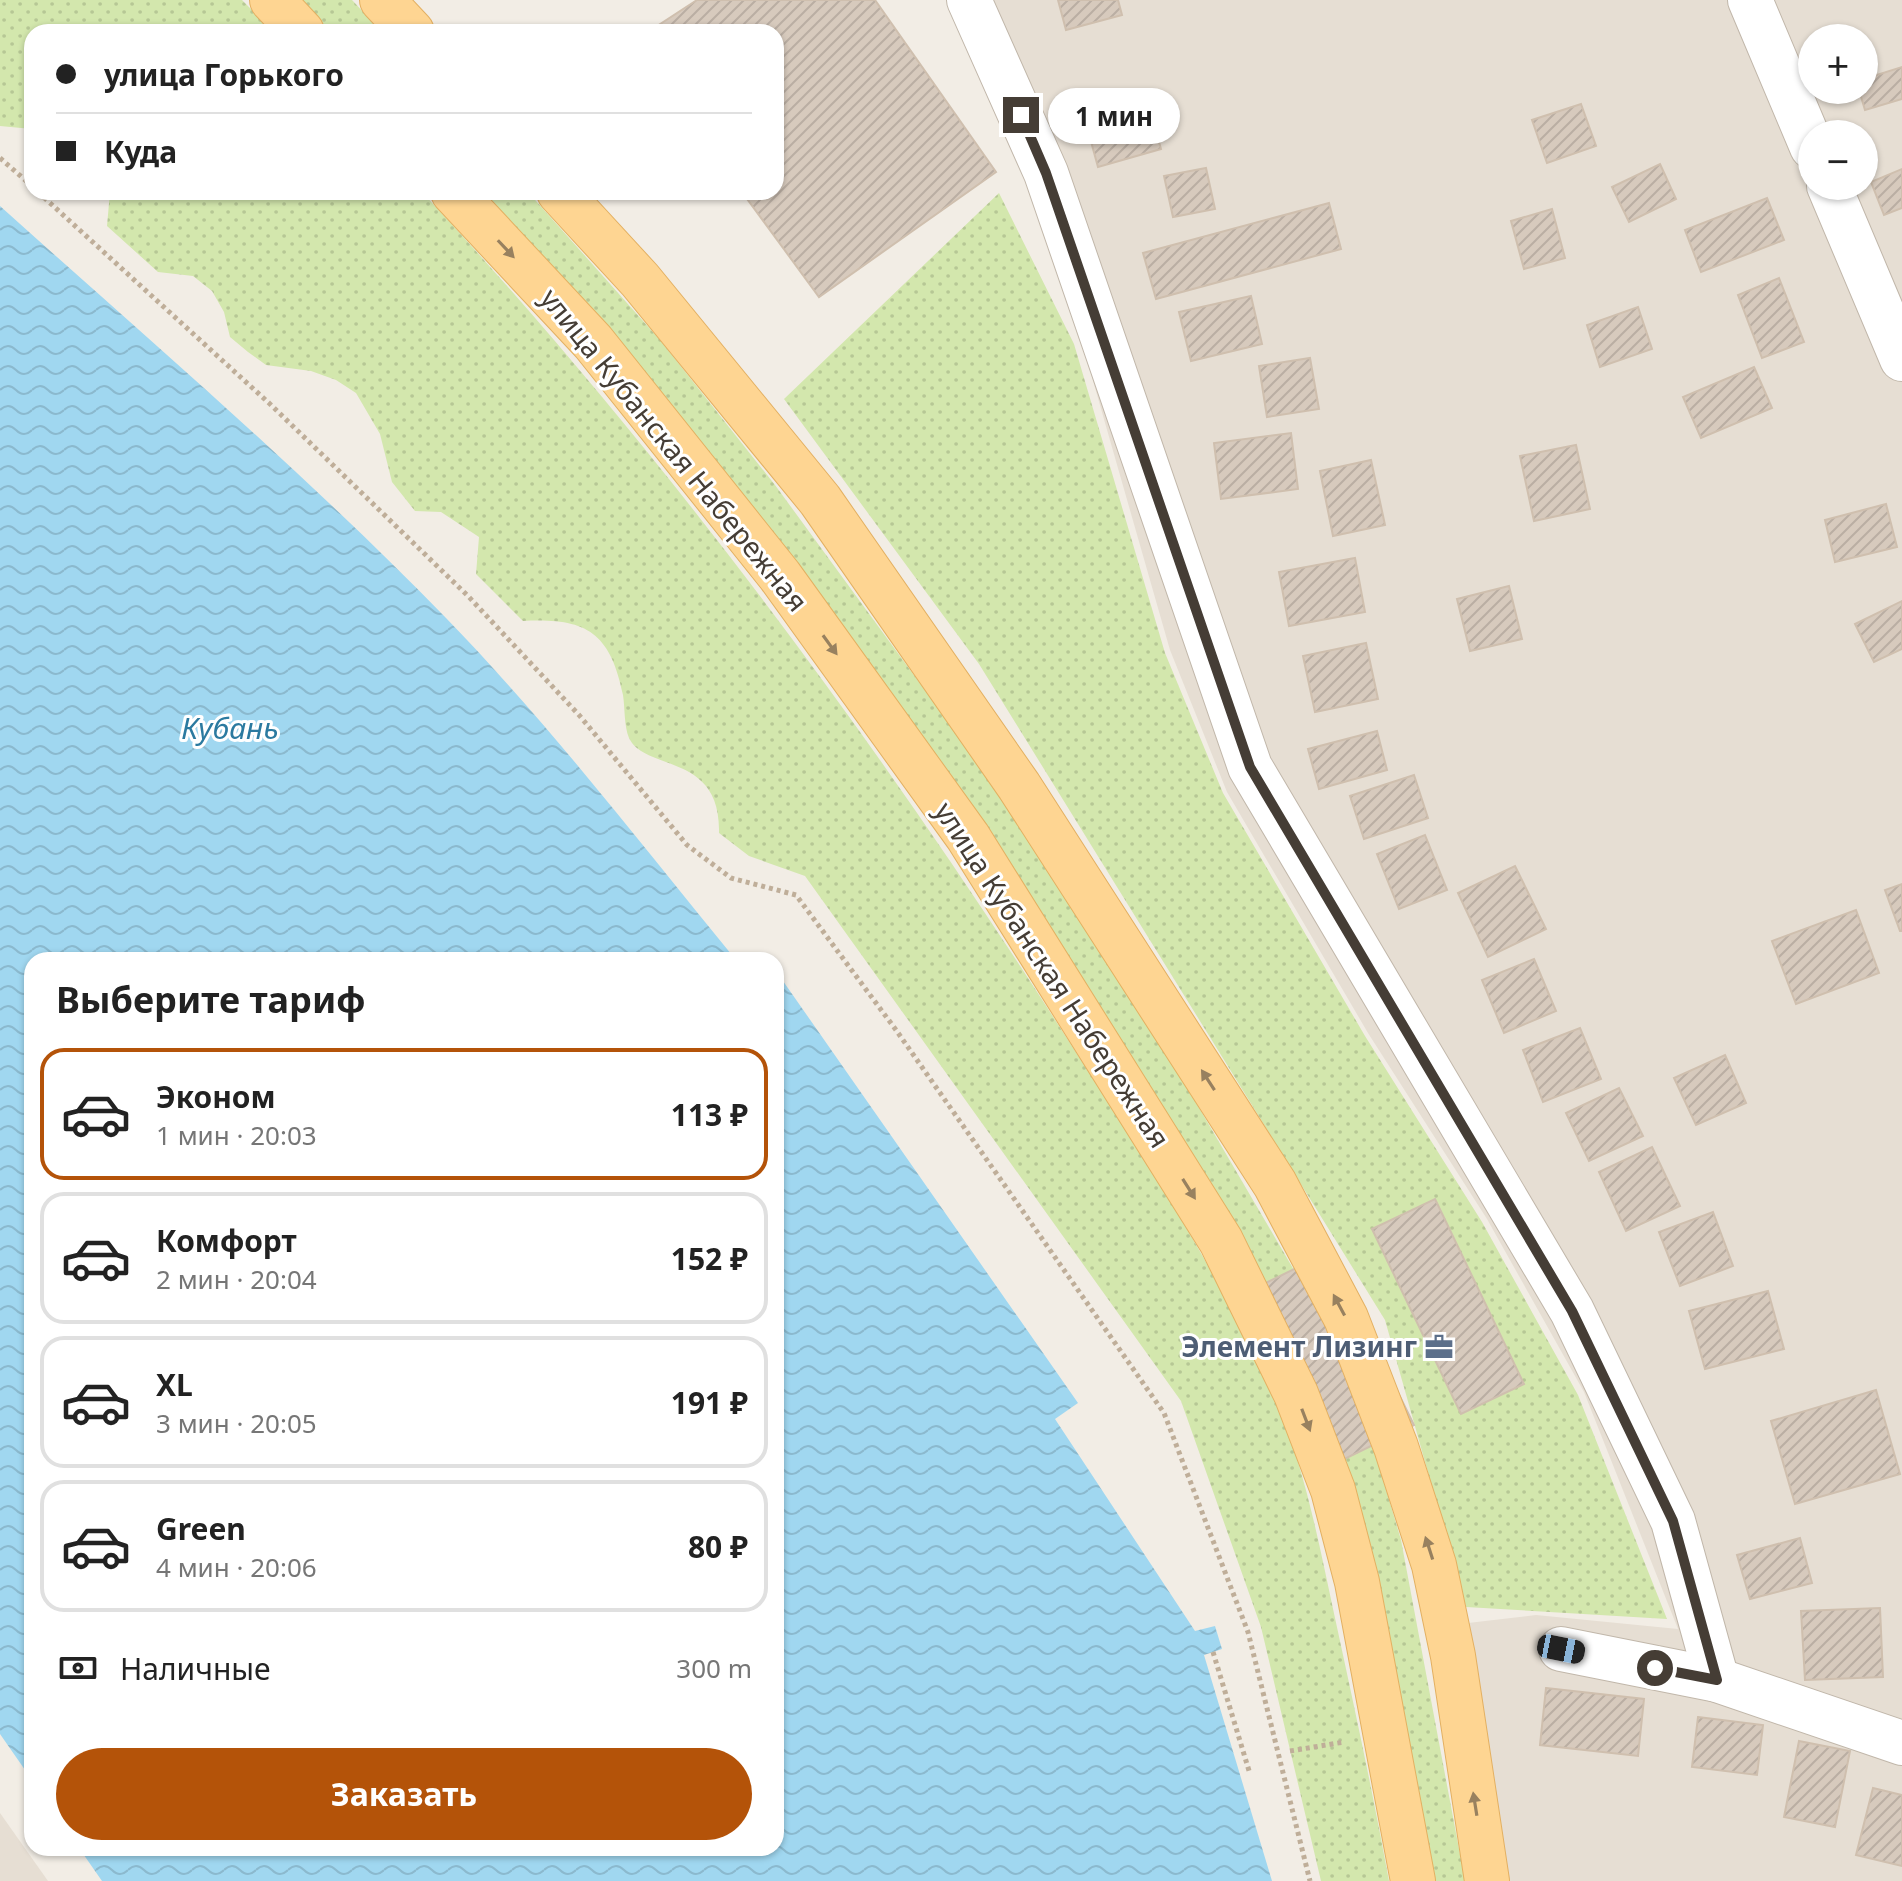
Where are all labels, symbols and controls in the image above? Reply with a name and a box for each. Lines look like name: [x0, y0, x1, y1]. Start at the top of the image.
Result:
map controls: [1798, 24, 1878, 200]
button: +: [1798, 24, 1878, 104]
text: улица Горького: [104, 54, 344, 95]
callout: 1 мин: [1049, 87, 1181, 143]
route end: [1003, 97, 1039, 133]
text: 1 мин: [1075, 98, 1153, 134]
button: −: [1798, 120, 1878, 200]
text: Куда: [104, 131, 177, 172]
one-way arrow: [496, 239, 515, 258]
street label: улица Кубанская Набережная: [532, 280, 817, 619]
one-way arrow: [822, 634, 838, 656]
water label: Кубань: [181, 707, 279, 748]
street label: улица Кубанская Набережная: [927, 794, 1179, 1155]
text: Выберите тариф: [56, 975, 365, 1024]
one-way arrow: [1202, 1069, 1216, 1091]
text: Эконом: [156, 1076, 276, 1117]
icon: car: [60, 1078, 132, 1150]
text: 113 ₽: [671, 1094, 748, 1135]
text: 1 мин · 20:03: [156, 1117, 317, 1153]
one-way arrow: [1181, 1178, 1195, 1200]
text: Комфорт: [156, 1220, 297, 1261]
icon: car: [60, 1222, 132, 1294]
text: 152 ₽: [671, 1238, 748, 1279]
text: 2 мин · 20:04: [156, 1261, 317, 1297]
one-way arrow: [1332, 1293, 1345, 1316]
place label: Элемент Лизинг: [1181, 1327, 1417, 1365]
office icon: Элемент Лизинг: [1424, 1332, 1454, 1362]
text: XL: [156, 1364, 193, 1405]
icon: car: [60, 1366, 132, 1438]
text: 191 ₽: [671, 1382, 748, 1423]
text: 3 мин · 20:05: [156, 1405, 317, 1441]
one-way arrow: [1300, 1408, 1313, 1432]
text: Green: [156, 1508, 246, 1549]
icon: car: [60, 1510, 132, 1582]
text: 80 ₽: [688, 1526, 748, 1567]
one-way arrow: [1422, 1536, 1434, 1560]
text: 4 мин · 20:06: [156, 1549, 317, 1585]
car: [1535, 1633, 1587, 1665]
icon: cash: [56, 1646, 100, 1690]
text: Наличные: [120, 1648, 271, 1689]
text: 300 m: [676, 1650, 752, 1686]
route start: [1637, 1650, 1673, 1686]
button: Заказать: [56, 1748, 752, 1840]
one-way arrow: [1469, 1791, 1481, 1816]

